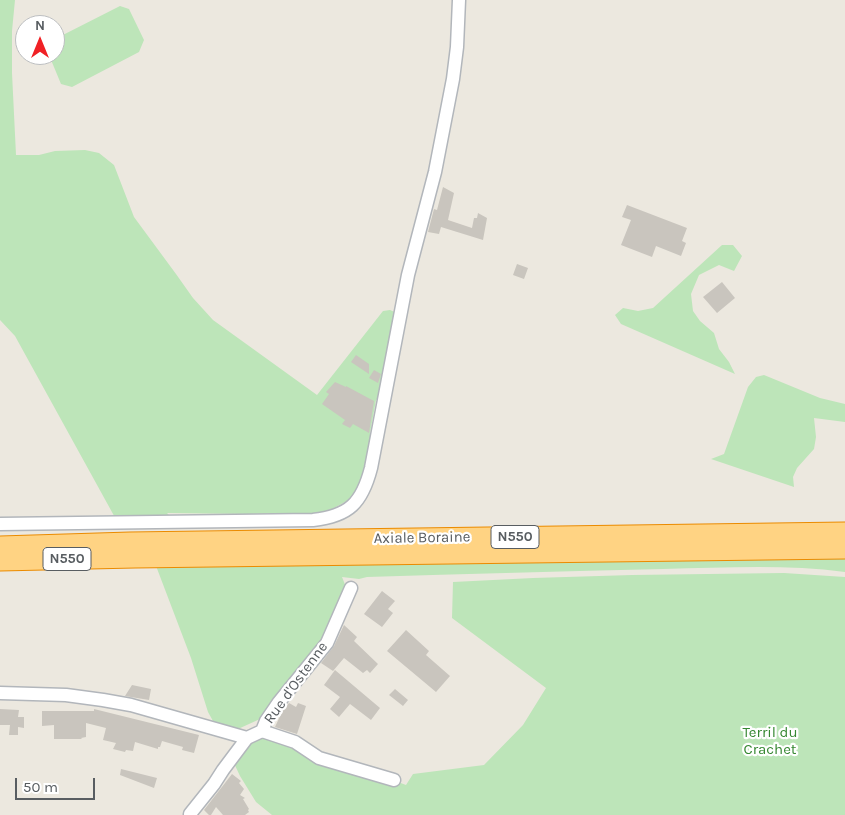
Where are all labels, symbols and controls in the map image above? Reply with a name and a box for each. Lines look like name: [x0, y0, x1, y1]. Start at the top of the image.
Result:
north arrow: [15, 15, 65, 65]
text: N: [35, 17, 45, 34]
road number: N550: [491, 526, 539, 548]
street label: Axiale Boraine: [373, 528, 471, 548]
road number: N550: [43, 548, 91, 570]
street label: Rue d'Ostenne: [260, 638, 332, 728]
park label: Terril du Crachet: [742, 724, 798, 759]
scale bar: [18, 768, 98, 800]
text: 50 m: [23, 778, 58, 796]

